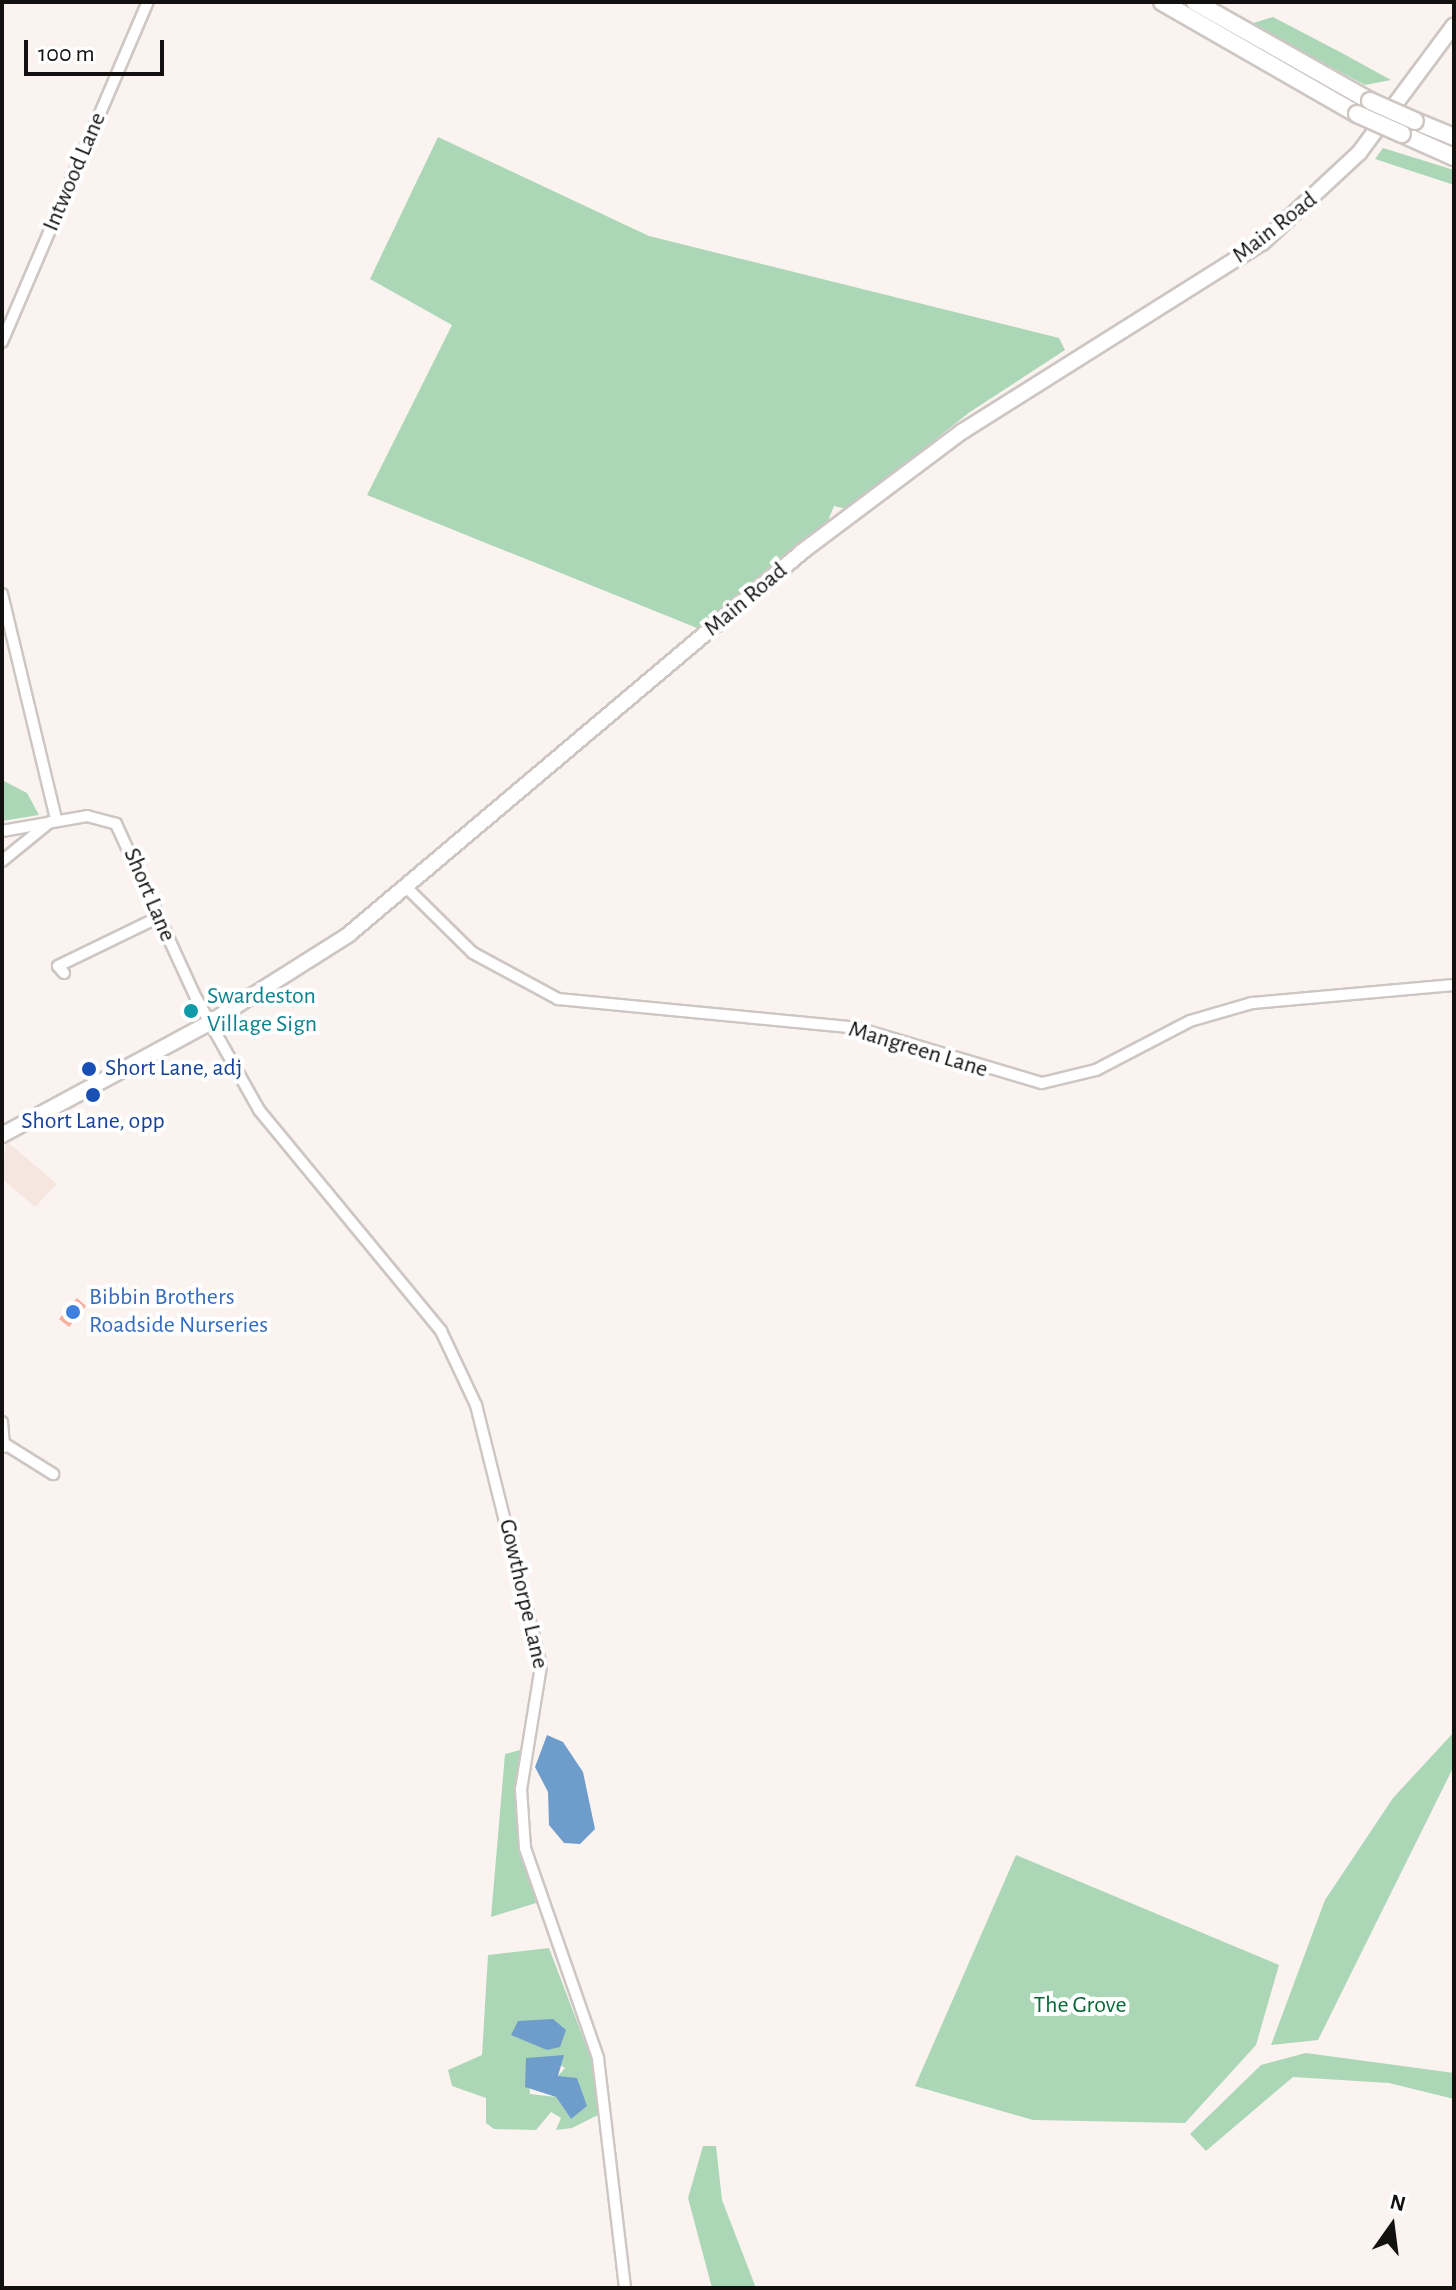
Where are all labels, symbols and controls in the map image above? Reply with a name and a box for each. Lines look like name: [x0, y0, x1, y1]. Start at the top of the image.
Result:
scale bar: [28, 24, 168, 74]
text: 100 m: [38, 42, 95, 66]
street label: Intwood Lane: [37, 108, 113, 236]
street label: Main Road: [1227, 186, 1323, 270]
street label: Main Road: [699, 557, 793, 643]
street label: Short Lane: [116, 844, 182, 946]
place label: Swardeston Village Sign: [207, 983, 317, 1039]
marker: Swardeston Village Sign: [182, 1002, 200, 1020]
street label: Mangreen Lane: [845, 1015, 991, 1085]
place label: Short Lane, adj: [105, 1055, 242, 1083]
marker: Short Lane, adj: [80, 1060, 98, 1078]
marker: Short Lane, opp: [84, 1086, 102, 1104]
place label: Short Lane, opp: [21, 1108, 165, 1136]
place label: Bibbin Brothers Roadside Nurseries: [89, 1284, 268, 1340]
marker: Bibbin Brothers Roadside Nurseries: [64, 1303, 82, 1321]
street label: Gowthorpe Lane: [492, 1516, 554, 1672]
park label: The Grove: [1034, 1992, 1126, 2020]
north arrow: [1352, 2186, 1432, 2266]
text: N: [1388, 2190, 1408, 2215]

